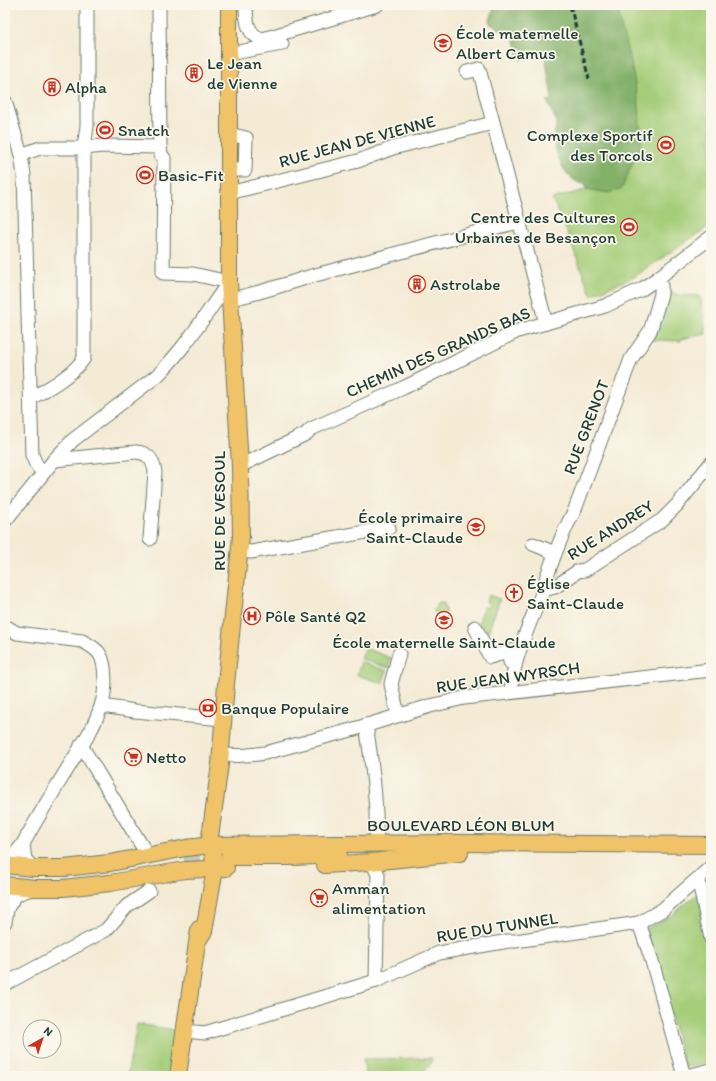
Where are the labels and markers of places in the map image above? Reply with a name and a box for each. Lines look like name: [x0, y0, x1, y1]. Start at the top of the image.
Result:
place label: École maternelle Albert Camus: [456, 23, 578, 63]
school or university icon: École maternelle Albert Camus: [433, 33, 453, 53]
place label: Le Jean de Vienne: [207, 53, 278, 93]
building icon: Le Jean de Vienne: [184, 63, 204, 83]
building icon: Alpha: [42, 77, 62, 97]
place label: Alpha: [65, 77, 107, 97]
sports icon: Snatch: [95, 120, 115, 140]
place label: Snatch: [118, 120, 170, 140]
place label: Complexe Sportif des Torcols: [527, 125, 654, 165]
sports icon: Complexe Sportif des Torcols: [656, 135, 676, 155]
sports icon: Basic-Fit: [135, 165, 155, 185]
place label: Basic-Fit: [158, 165, 224, 185]
place label: Centre des Cultures Urbaines de Besançon: [455, 207, 616, 247]
sports icon: Centre des Cultures Urbaines de Besançon: [619, 217, 639, 237]
building icon: Astrolabe: [407, 274, 427, 294]
place label: Astrolabe: [430, 274, 500, 294]
place label: École primaire Saint-Claude: [358, 507, 463, 547]
school or university icon: École primaire Saint-Claude: [466, 517, 486, 537]
place label: Église Saint-Claude: [527, 573, 624, 613]
church icon: Église Saint-Claude: [504, 583, 524, 603]
hospital icon: Pôle Santé Q2: [242, 606, 262, 626]
place label: Pôle Santé Q2: [265, 606, 366, 626]
school or university icon: École maternelle Saint-Claude: [434, 610, 454, 630]
place label: École maternelle Saint-Claude: [332, 632, 556, 652]
bank icon: Banque Populaire: [198, 698, 218, 718]
place label: Banque Populaire: [221, 698, 349, 718]
supermarket icon: Netto: [123, 747, 143, 767]
place label: Netto: [146, 747, 186, 767]
place label: Amman alimentation: [332, 878, 426, 918]
supermarket icon: Amman alimentation: [309, 888, 329, 908]

